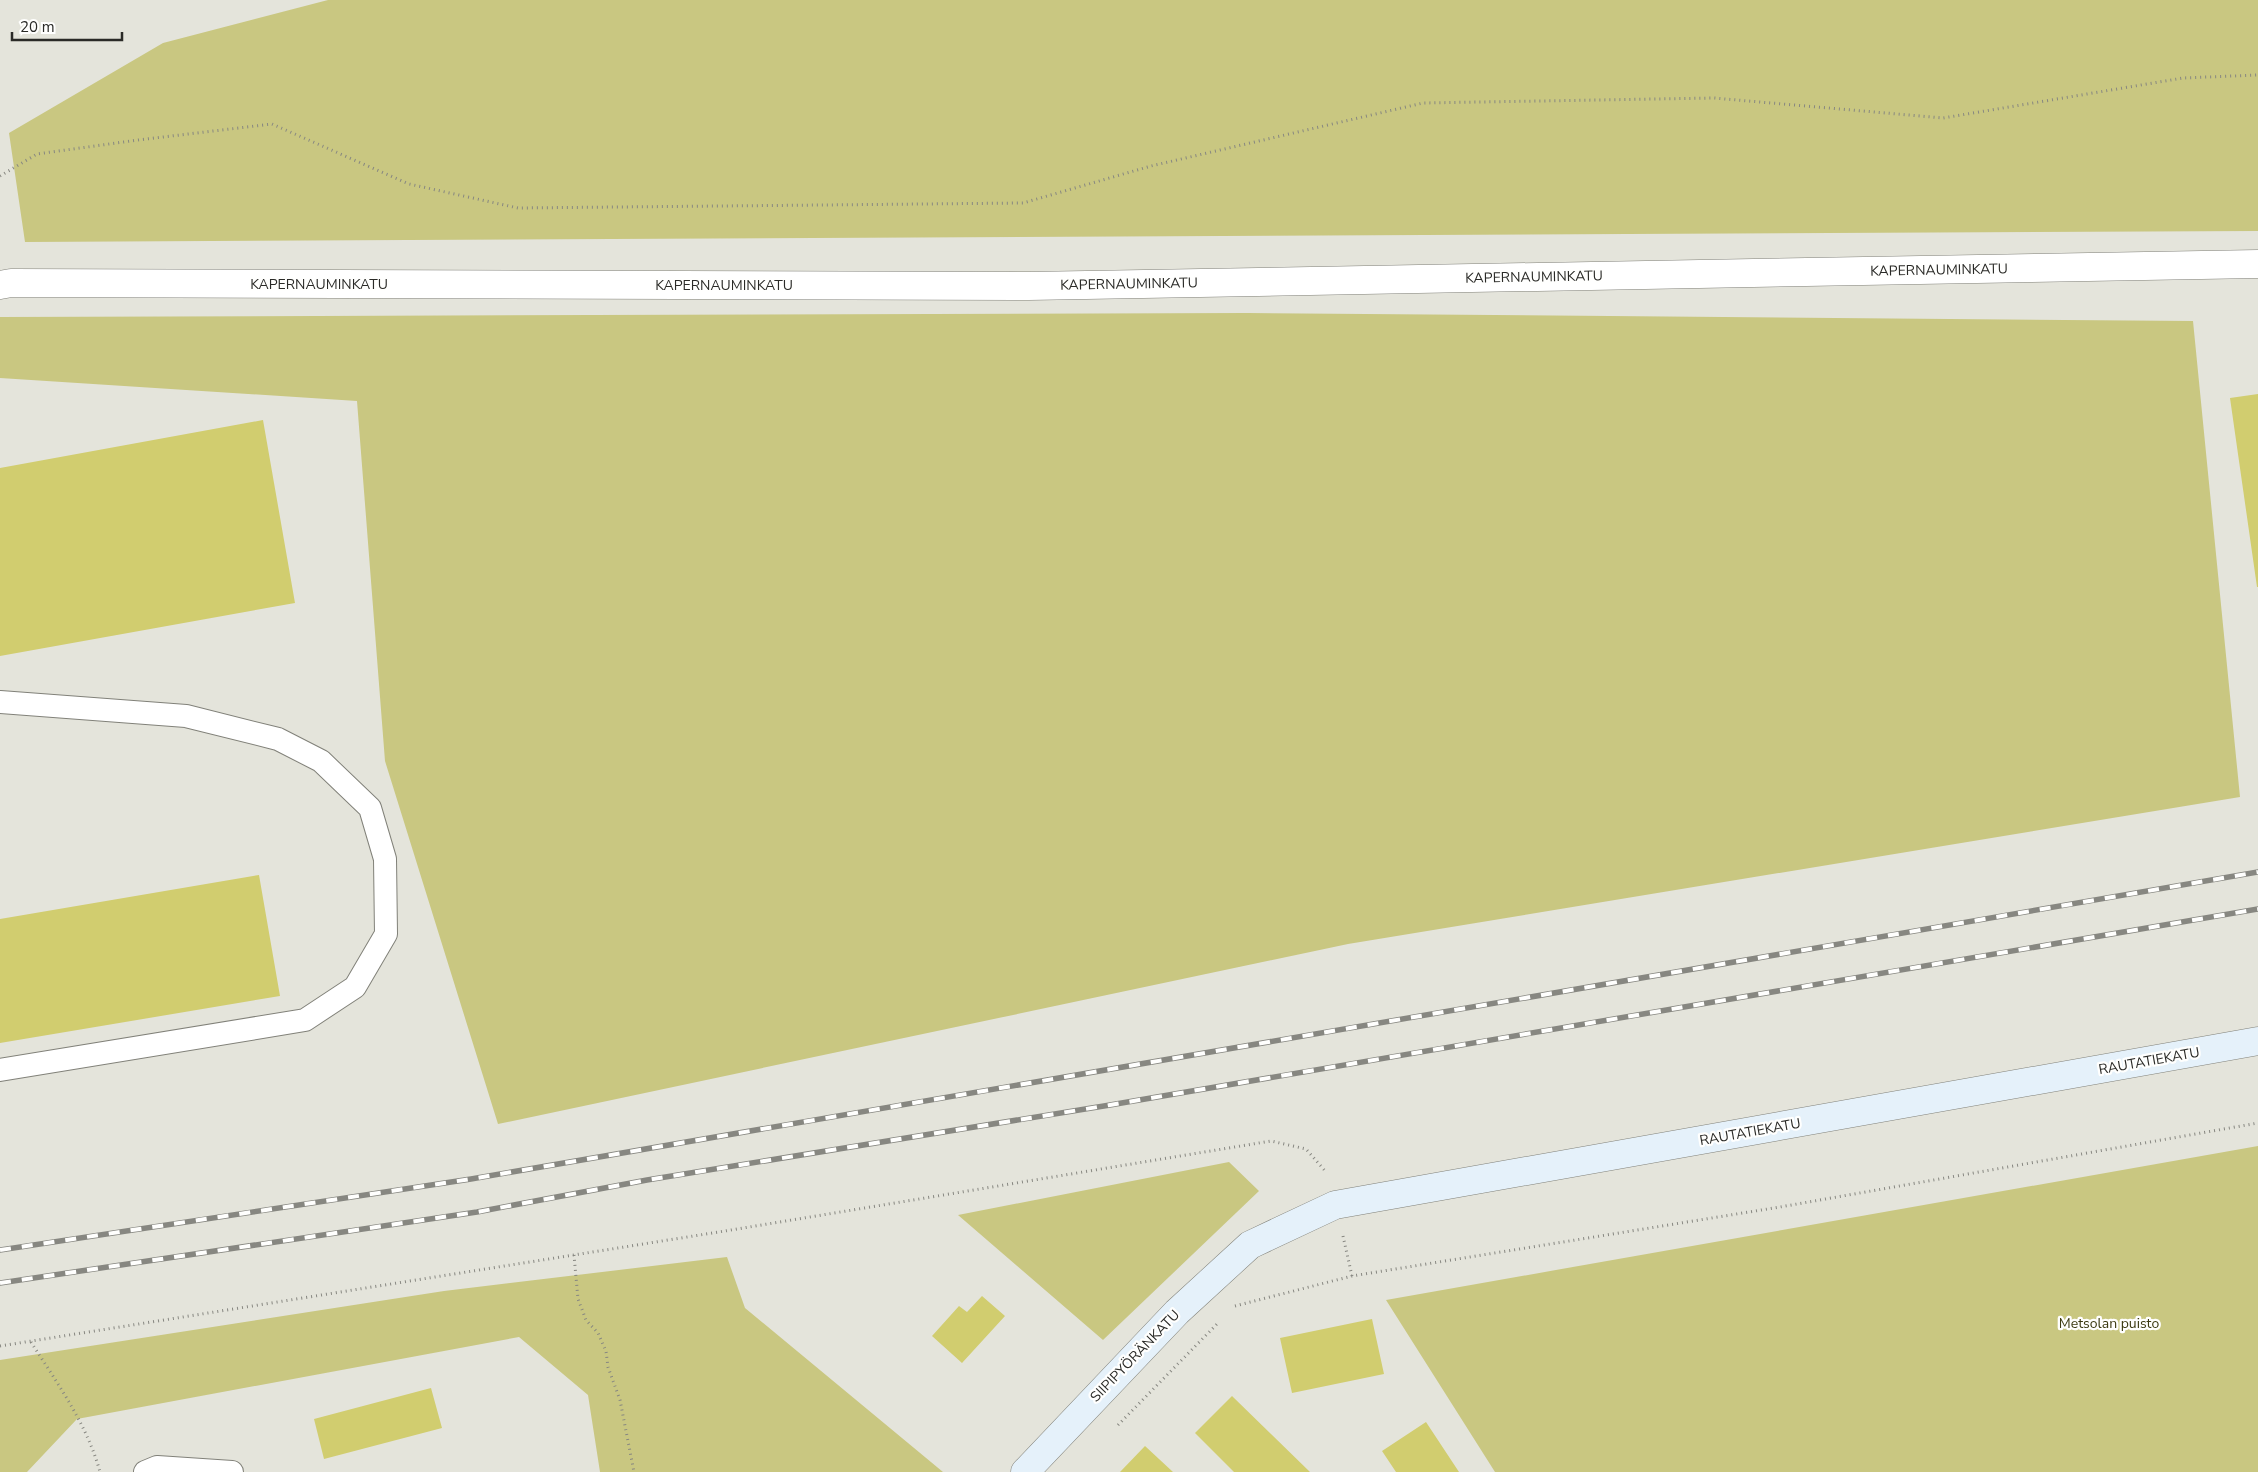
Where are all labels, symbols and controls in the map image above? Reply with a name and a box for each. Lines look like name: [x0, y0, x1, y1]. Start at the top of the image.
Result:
scale bar: [12, 10, 122, 42]
text: 20 m: [20, 17, 55, 37]
street label: KAPERNAUMINKATU: [1870, 259, 2008, 281]
street label: KAPERNAUMINKATU: [1465, 266, 1603, 288]
street label: KAPERNAUMINKATU: [1060, 273, 1198, 295]
street label: KAPERNAUMINKATU: [250, 275, 388, 294]
street label: KAPERNAUMINKATU: [655, 276, 793, 295]
street label: RAUTATIEKATU: [2097, 1043, 2201, 1079]
street label: RAUTATIEKATU: [1698, 1114, 1802, 1150]
street label: SIIPIPYÖRÄNKATU: [1086, 1306, 1184, 1406]
park label: Metsolan puisto: [2059, 1314, 2159, 1333]

